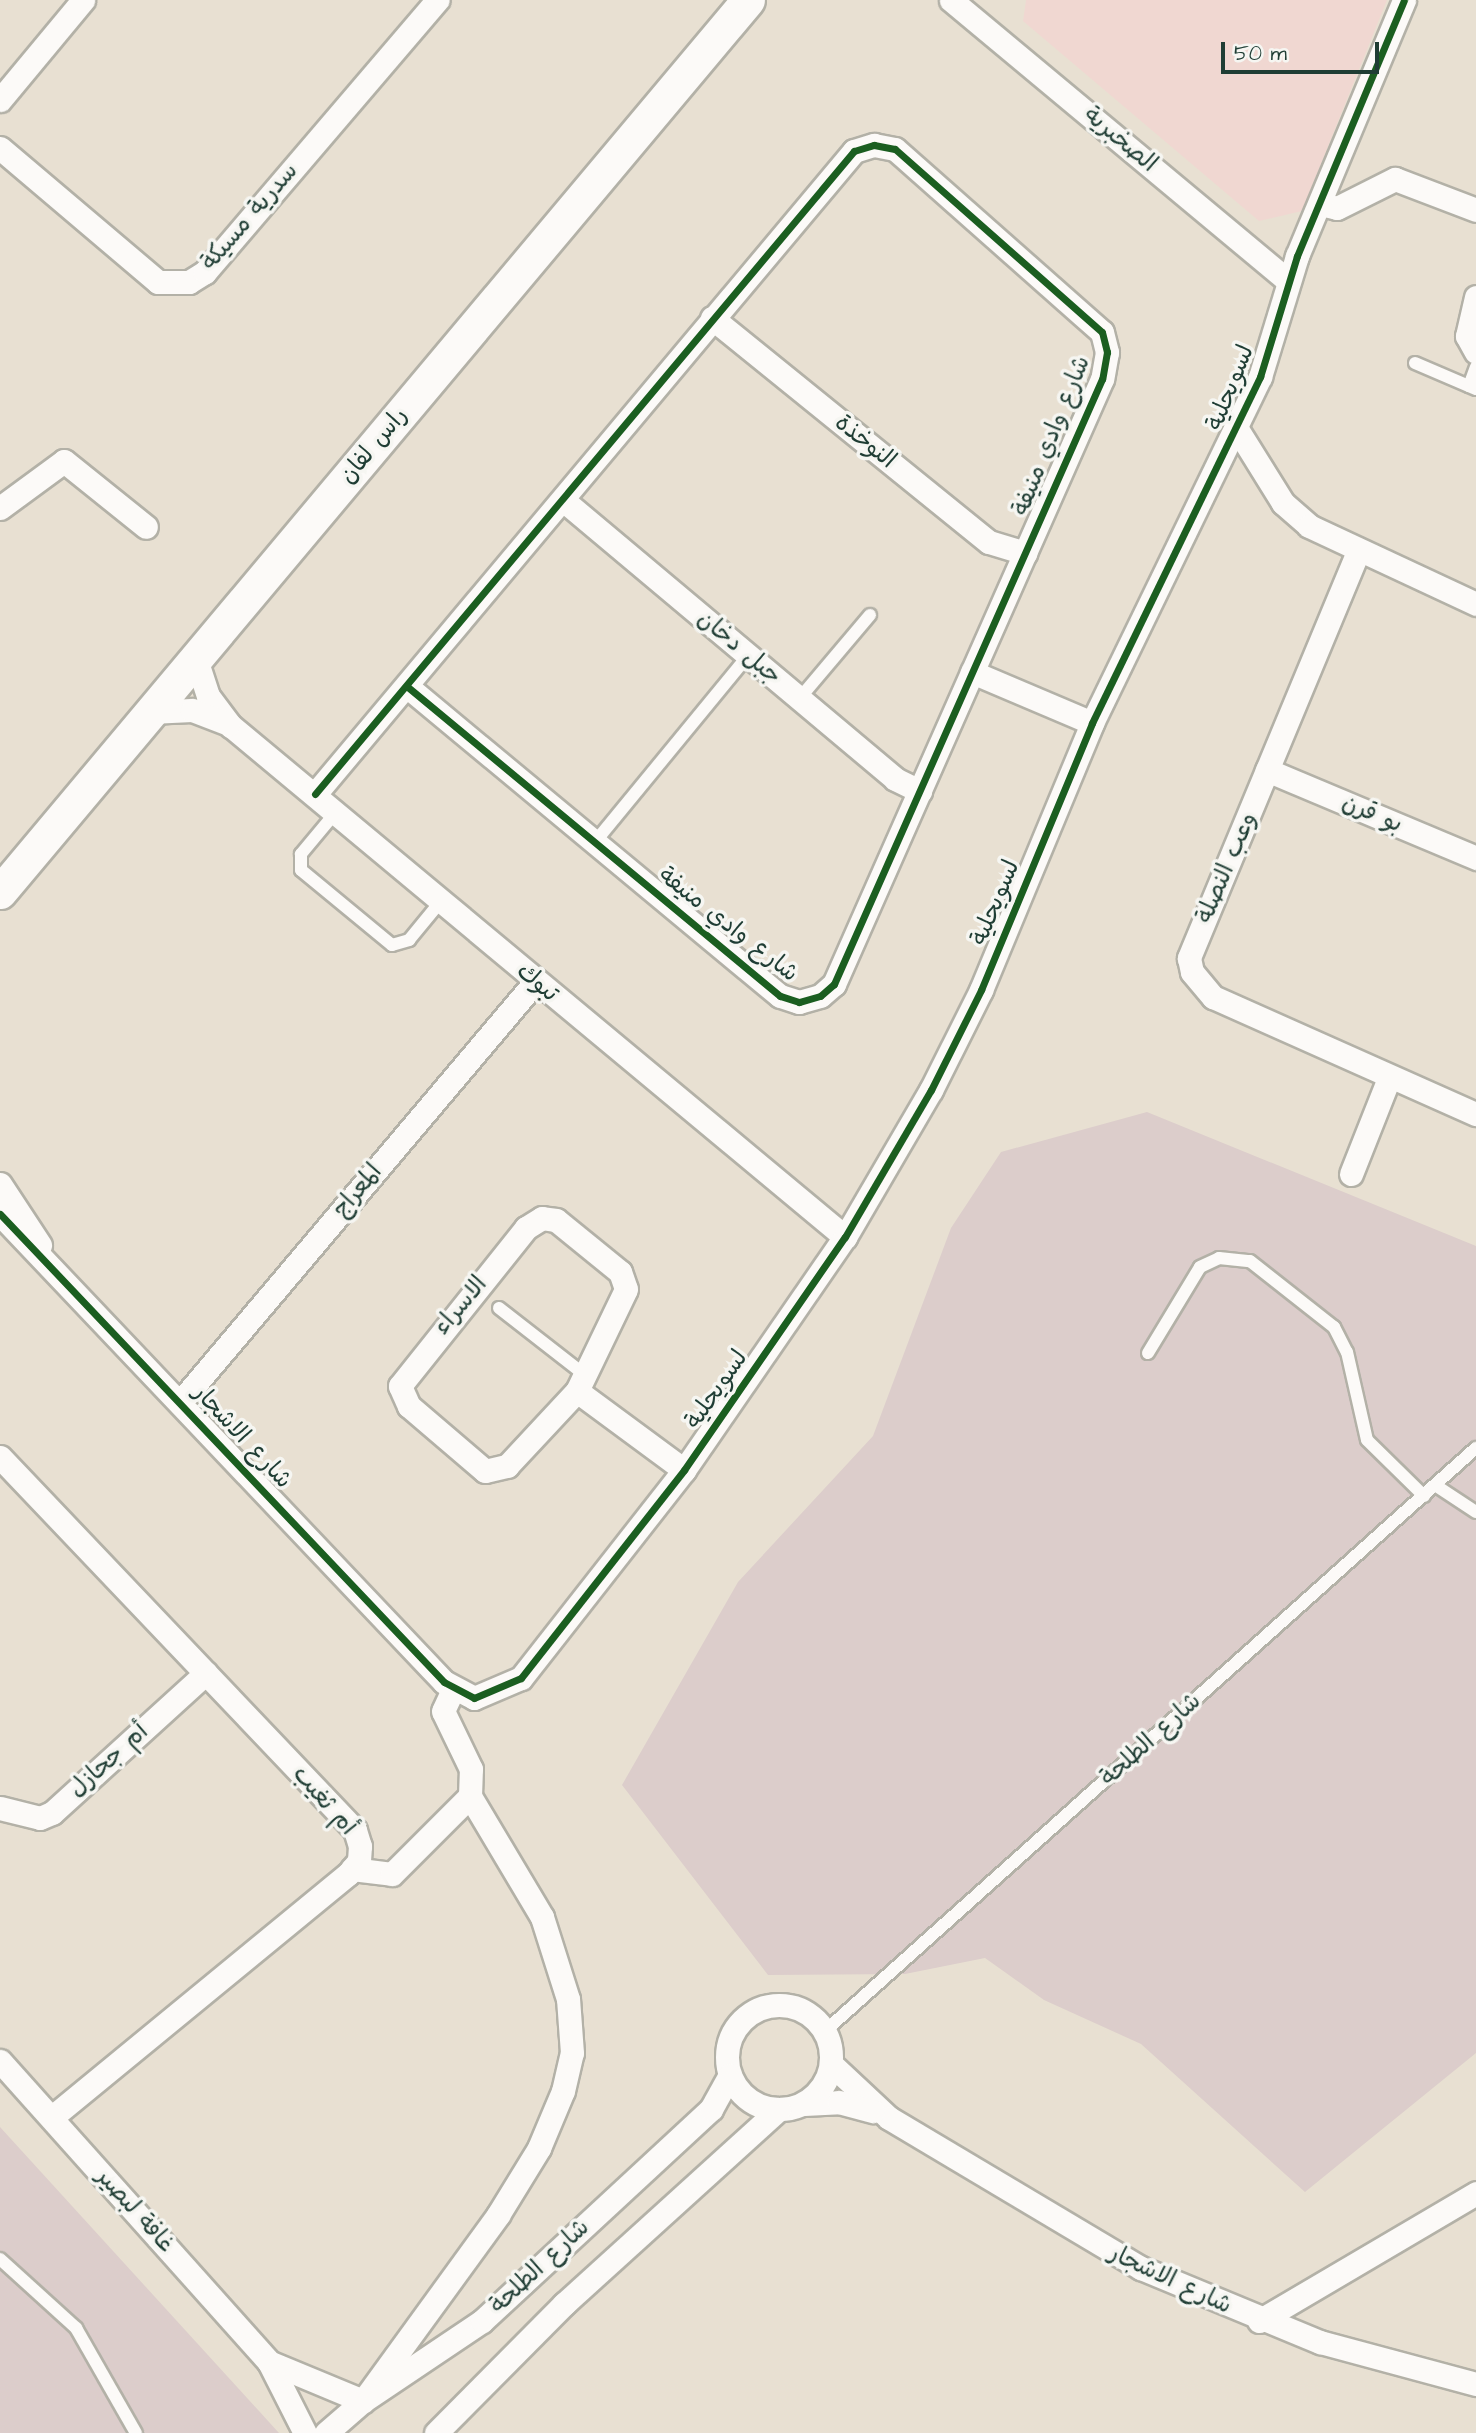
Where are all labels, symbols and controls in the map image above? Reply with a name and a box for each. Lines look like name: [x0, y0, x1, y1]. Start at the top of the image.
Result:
scale bar: [1224, 28, 1382, 72]
text: 50 m: [1234, 39, 1287, 68]
street label: الصخبرية: [1077, 101, 1163, 179]
street label: سدرية مسيكة: [195, 157, 305, 277]
street label: لسويحلية: [1201, 341, 1261, 435]
street label: شارع وادي منيفة: [1007, 352, 1097, 520]
street label: راس لفان: [334, 402, 414, 490]
street label: النوخذة: [829, 409, 901, 475]
street label: جبل دخان: [691, 605, 787, 691]
street label: بو قرن: [1338, 788, 1406, 840]
street label: وعب النصلة: [1191, 808, 1263, 928]
street label: لسويحلية: [965, 856, 1027, 950]
street label: شارع وادي منيفة: [652, 861, 804, 989]
street label: تبوك: [510, 957, 564, 1009]
street label: المعراج: [327, 1158, 389, 1224]
street label: الاسراء: [428, 1271, 494, 1341]
street label: لسويحلية: [680, 1345, 754, 1435]
street label: شارع الاشجار: [187, 1379, 297, 1495]
street label: شارع الطلحة: [1095, 1687, 1207, 1793]
street label: أم جحازل: [63, 1718, 155, 1804]
street label: أم ثغيب: [286, 1760, 362, 1842]
street label: غافة لبصير: [90, 2163, 180, 2259]
street label: شارع الطلحة: [484, 2214, 596, 2320]
street label: شارع الاشجار: [1104, 2239, 1236, 2321]

